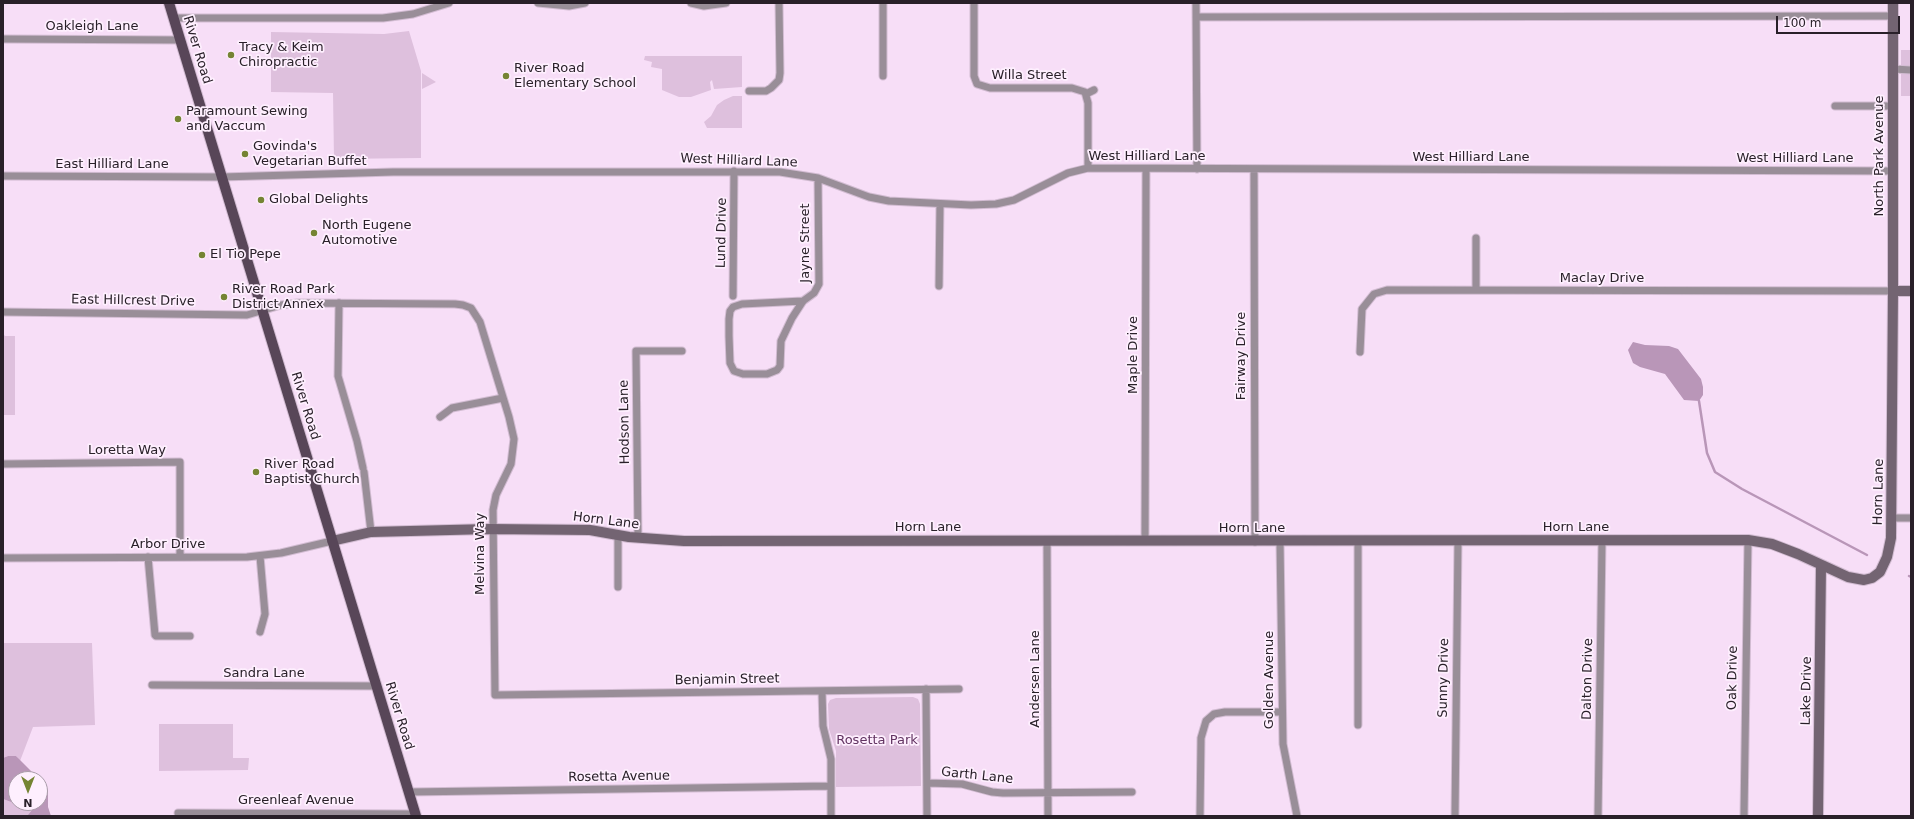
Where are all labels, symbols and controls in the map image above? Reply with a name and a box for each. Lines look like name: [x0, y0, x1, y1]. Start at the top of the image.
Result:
scale bar: [1778, 8, 1902, 34]
street label: River Road: [179, 14, 215, 86]
text: 100 m: [1783, 16, 1821, 30]
street label: Oakleigh Lane: [45, 19, 139, 35]
place label: Tracy & Keim Chiropractic: [239, 40, 324, 71]
marker: Tracy & Keim Chiropractic: [226, 50, 236, 60]
place label: River Road Elementary School: [514, 61, 636, 92]
street label: Willa Street: [991, 68, 1067, 84]
marker: River Road Elementary School: [501, 71, 511, 81]
street label: North Park Avenue: [1872, 95, 1888, 217]
place label: Paramount Sewing and Vaccum: [186, 104, 308, 135]
marker: Paramount Sewing and Vaccum: [173, 114, 183, 124]
place label: Govinda's Vegetarian Buffet: [253, 139, 367, 170]
marker: Govinda's Vegetarian Buffet: [240, 149, 250, 159]
street label: West Hilliard Lane: [1088, 149, 1206, 165]
street label: West Hilliard Lane: [1412, 150, 1530, 166]
street label: West Hilliard Lane: [680, 151, 798, 171]
street label: West Hilliard Lane: [1736, 151, 1854, 167]
street label: East Hilliard Lane: [55, 157, 169, 173]
place label: Global Delights: [269, 192, 368, 208]
marker: Global Delights: [256, 195, 266, 205]
street label: Lund Drive: [714, 198, 730, 268]
street label: Jayne Street: [798, 203, 814, 283]
place label: North Eugene Automotive: [322, 218, 411, 249]
marker: North Eugene Automotive: [309, 228, 319, 238]
place label: El Tio Pepe: [210, 247, 281, 263]
marker: El Tio Pepe: [197, 250, 207, 260]
street label: Maclay Drive: [1560, 271, 1644, 287]
place label: River Road Park District Annex: [232, 282, 335, 313]
street label: East Hillcrest Drive: [71, 292, 195, 310]
marker: River Road Park District Annex: [219, 292, 229, 302]
street label: Fairway Drive: [1234, 312, 1250, 400]
street label: Maple Drive: [1126, 316, 1142, 394]
street label: River Road: [287, 370, 323, 442]
street label: Hodson Lane: [616, 380, 634, 464]
street label: Loretta Way: [88, 443, 166, 459]
place label: River Road Baptist Church: [264, 457, 360, 488]
street label: Horn Lane: [1871, 459, 1887, 525]
marker: River Road Baptist Church: [251, 467, 261, 477]
street label: Horn Lane: [572, 509, 640, 533]
street label: Melvina Way: [473, 513, 489, 595]
street label: Horn Lane: [895, 520, 961, 536]
street label: Horn Lane: [1543, 520, 1609, 536]
street label: Horn Lane: [1219, 521, 1285, 537]
street label: Arbor Drive: [131, 537, 205, 553]
street label: Andersen Lane: [1028, 630, 1044, 728]
street label: Golden Avenue: [1262, 631, 1278, 729]
street label: Sunny Drive: [1436, 638, 1452, 718]
street label: Dalton Drive: [1579, 638, 1597, 720]
street label: Oak Drive: [1725, 646, 1741, 710]
street label: Lake Drive: [1799, 656, 1815, 726]
street label: Sandra Lane: [223, 666, 305, 682]
street label: Benjamin Street: [674, 671, 780, 689]
street label: River Road: [381, 680, 417, 752]
park label: Rosetta Park: [836, 733, 918, 749]
street label: Garth Lane: [940, 764, 1014, 788]
street label: Rosetta Avenue: [568, 768, 670, 786]
north arrow: [8, 771, 48, 811]
street label: Greenleaf Avenue: [238, 793, 354, 809]
text: N: [23, 796, 33, 809]

